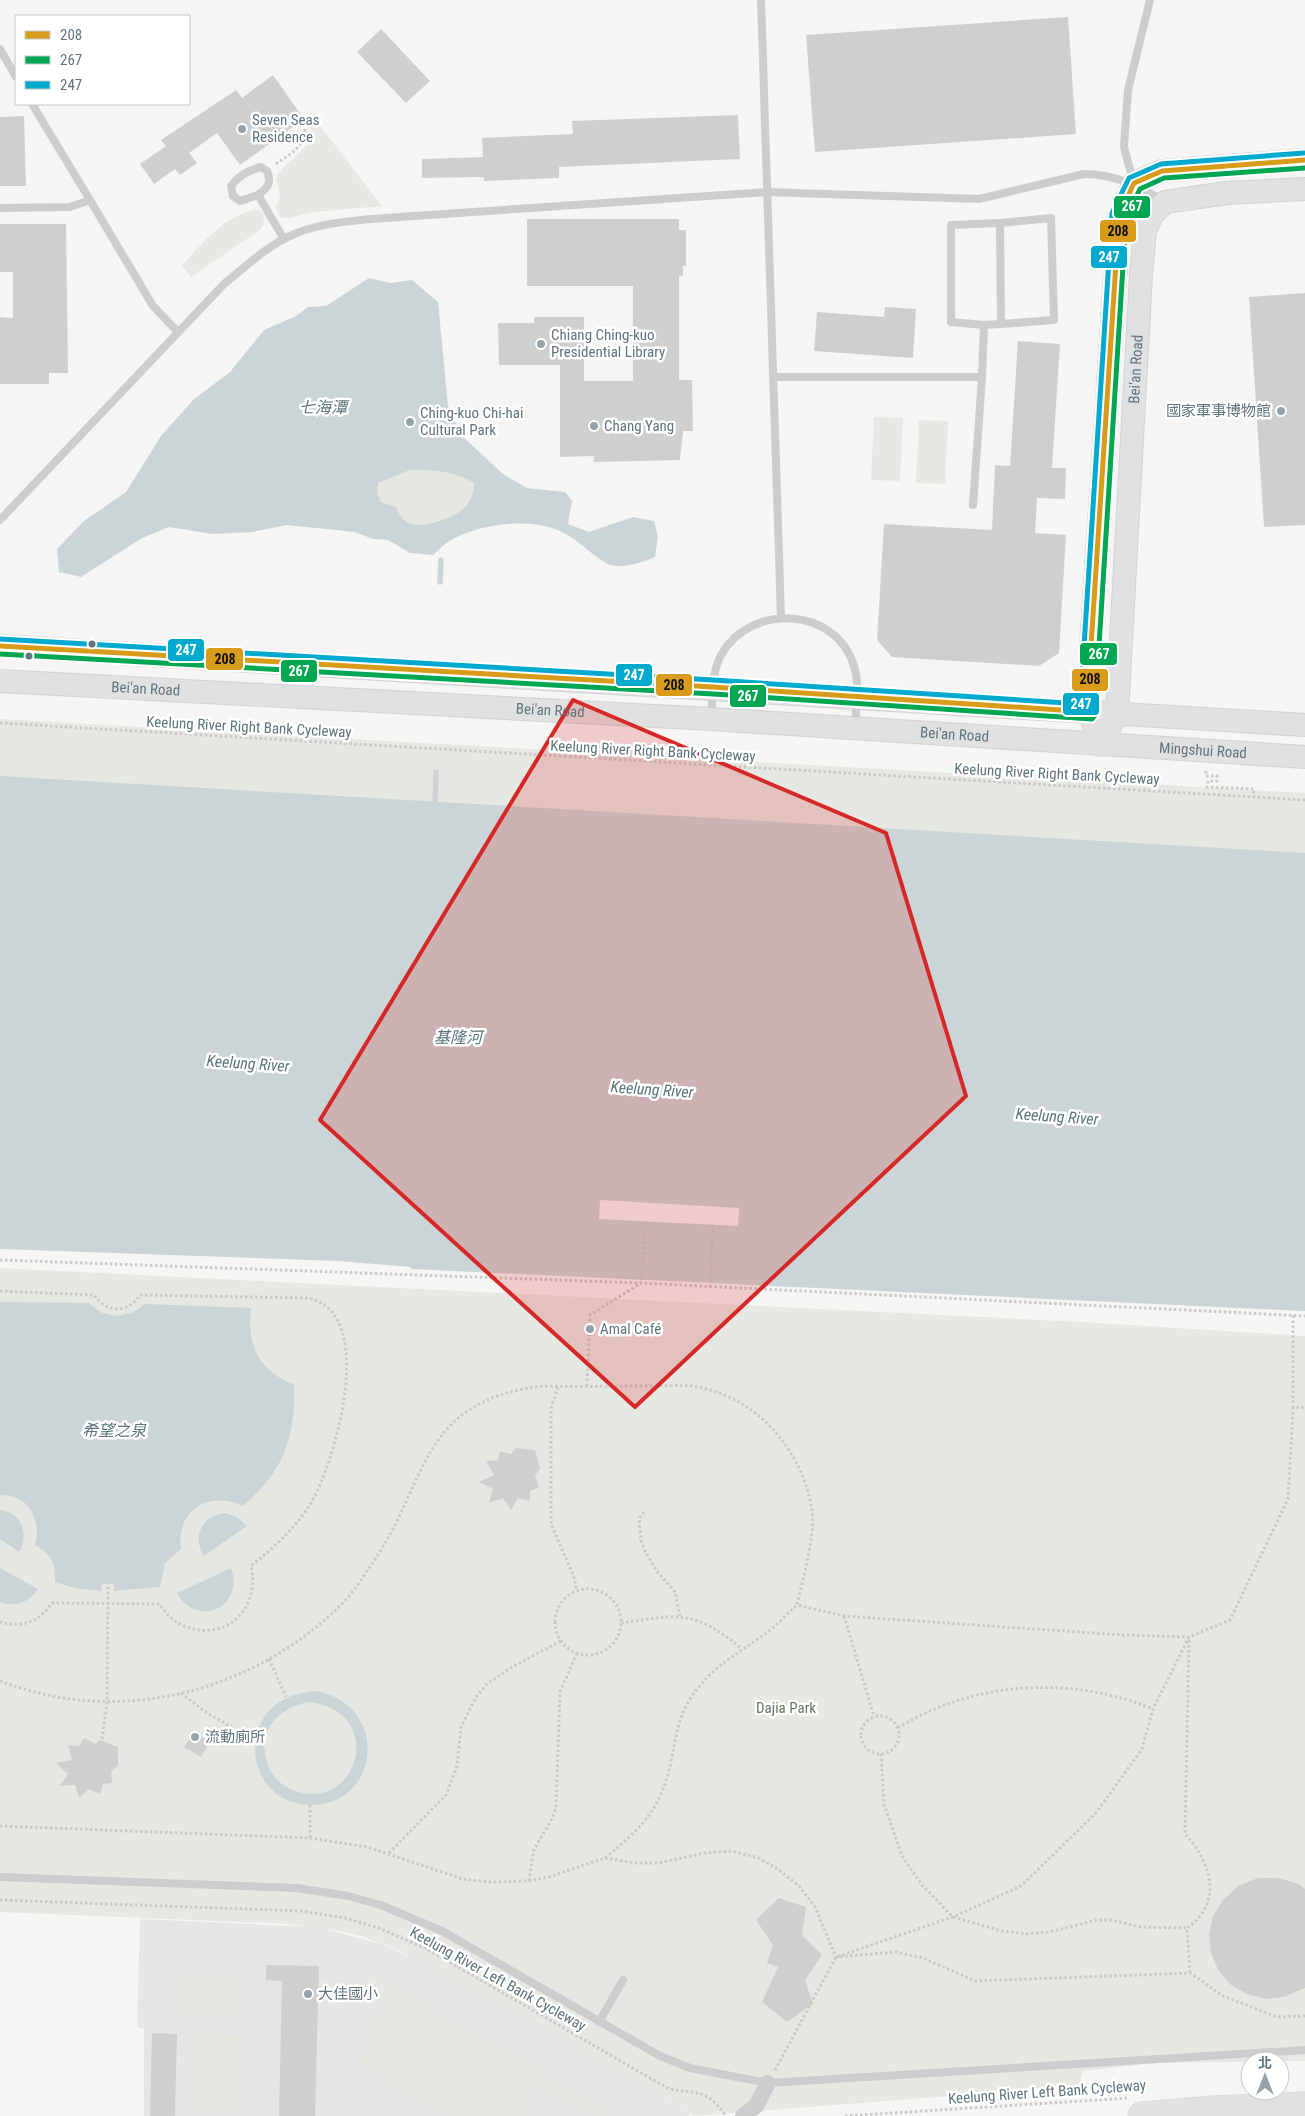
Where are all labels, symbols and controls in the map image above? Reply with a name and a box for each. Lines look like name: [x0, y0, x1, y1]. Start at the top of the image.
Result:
legend: [15, 15, 190, 105]
text: 208: [60, 26, 82, 44]
text: 267: [60, 51, 82, 69]
text: 247: [60, 76, 82, 94]
place label: Seven Seas Residence: [252, 111, 320, 146]
marker: Seven Seas Residence: [236, 123, 248, 135]
line badge: 267: [1113, 195, 1151, 219]
text: 267: [1121, 198, 1143, 214]
line badge: 208: [1099, 219, 1137, 243]
text: 208: [1107, 223, 1129, 239]
line badge: 247: [1090, 245, 1128, 269]
text: 247: [1098, 249, 1120, 265]
place label: Chiang Ching-kuo Presidential Library: [551, 326, 665, 361]
street label: Bei'an Road: [1125, 334, 1147, 404]
marker: Chiang Ching-kuo Presidential Library: [535, 338, 547, 350]
water label: 七海潭: [299, 398, 350, 417]
place label: 國家軍事博物館: [1166, 402, 1271, 420]
place label: Ching-kuo Chi-hai Cultural Park: [420, 404, 523, 439]
marker: 國家軍事博物館: [1275, 405, 1287, 417]
marker: Ching-kuo Chi-hai Cultural Park: [404, 416, 416, 428]
place label: Chang Yang: [604, 417, 674, 435]
marker: Chang Yang: [588, 420, 600, 432]
line badge: 247: [167, 638, 205, 662]
unlabelled marker: [87, 639, 97, 649]
text: 247: [175, 642, 197, 658]
line badge: 267: [1079, 642, 1118, 666]
text: 267: [1088, 646, 1110, 662]
line badge: 208: [205, 647, 244, 671]
unlabelled marker: [24, 651, 34, 661]
text: 208: [214, 651, 236, 667]
line badge: 267: [280, 659, 318, 683]
text: 267: [288, 663, 310, 679]
line badge: 247: [615, 663, 653, 687]
text: 247: [623, 667, 645, 683]
line badge: 208: [1071, 668, 1109, 692]
text: 208: [1079, 671, 1101, 687]
line badge: 208: [655, 673, 693, 697]
text: 208: [663, 677, 685, 693]
street label: Bei'an Road: [111, 678, 181, 700]
line badge: 267: [729, 684, 767, 708]
text: 267: [737, 688, 759, 704]
line badge: 247: [1062, 692, 1100, 716]
text: 247: [1070, 696, 1092, 712]
street label: Bei'an Road: [515, 700, 585, 721]
street label: Keelung River Right Bank Cycleway: [146, 713, 352, 741]
street label: Bei'an Road: [919, 723, 989, 746]
street label: Keelung River Right Bank Cycleway: [550, 737, 756, 765]
street label: Mingshui Road: [1159, 739, 1247, 762]
street label: Keelung River Right Bank Cycleway: [954, 760, 1160, 788]
water label: 基隆河: [434, 1028, 485, 1047]
water label: Keelung River: [206, 1051, 291, 1076]
water label: Keelung River: [610, 1077, 695, 1102]
water label: Keelung River: [1015, 1104, 1100, 1129]
place label: Amal Café: [600, 1320, 661, 1338]
marker: Amal Café: [584, 1323, 596, 1335]
water label: 希望之泉: [82, 1421, 147, 1440]
park label: Dajia Park: [756, 1699, 816, 1717]
place label: 流動廁所: [205, 1728, 265, 1746]
marker: 流動廁所: [189, 1731, 201, 1743]
street label: Keelung River Left Bank Cycleway: [407, 1923, 589, 2035]
place label: 大佳國小: [318, 1985, 378, 2003]
marker: 大佳國小: [302, 1988, 314, 2000]
north arrow: [1240, 2051, 1290, 2101]
text: 北: [1258, 2055, 1272, 2071]
street label: Keelung River Left Bank Cycleway: [947, 2076, 1147, 2108]

